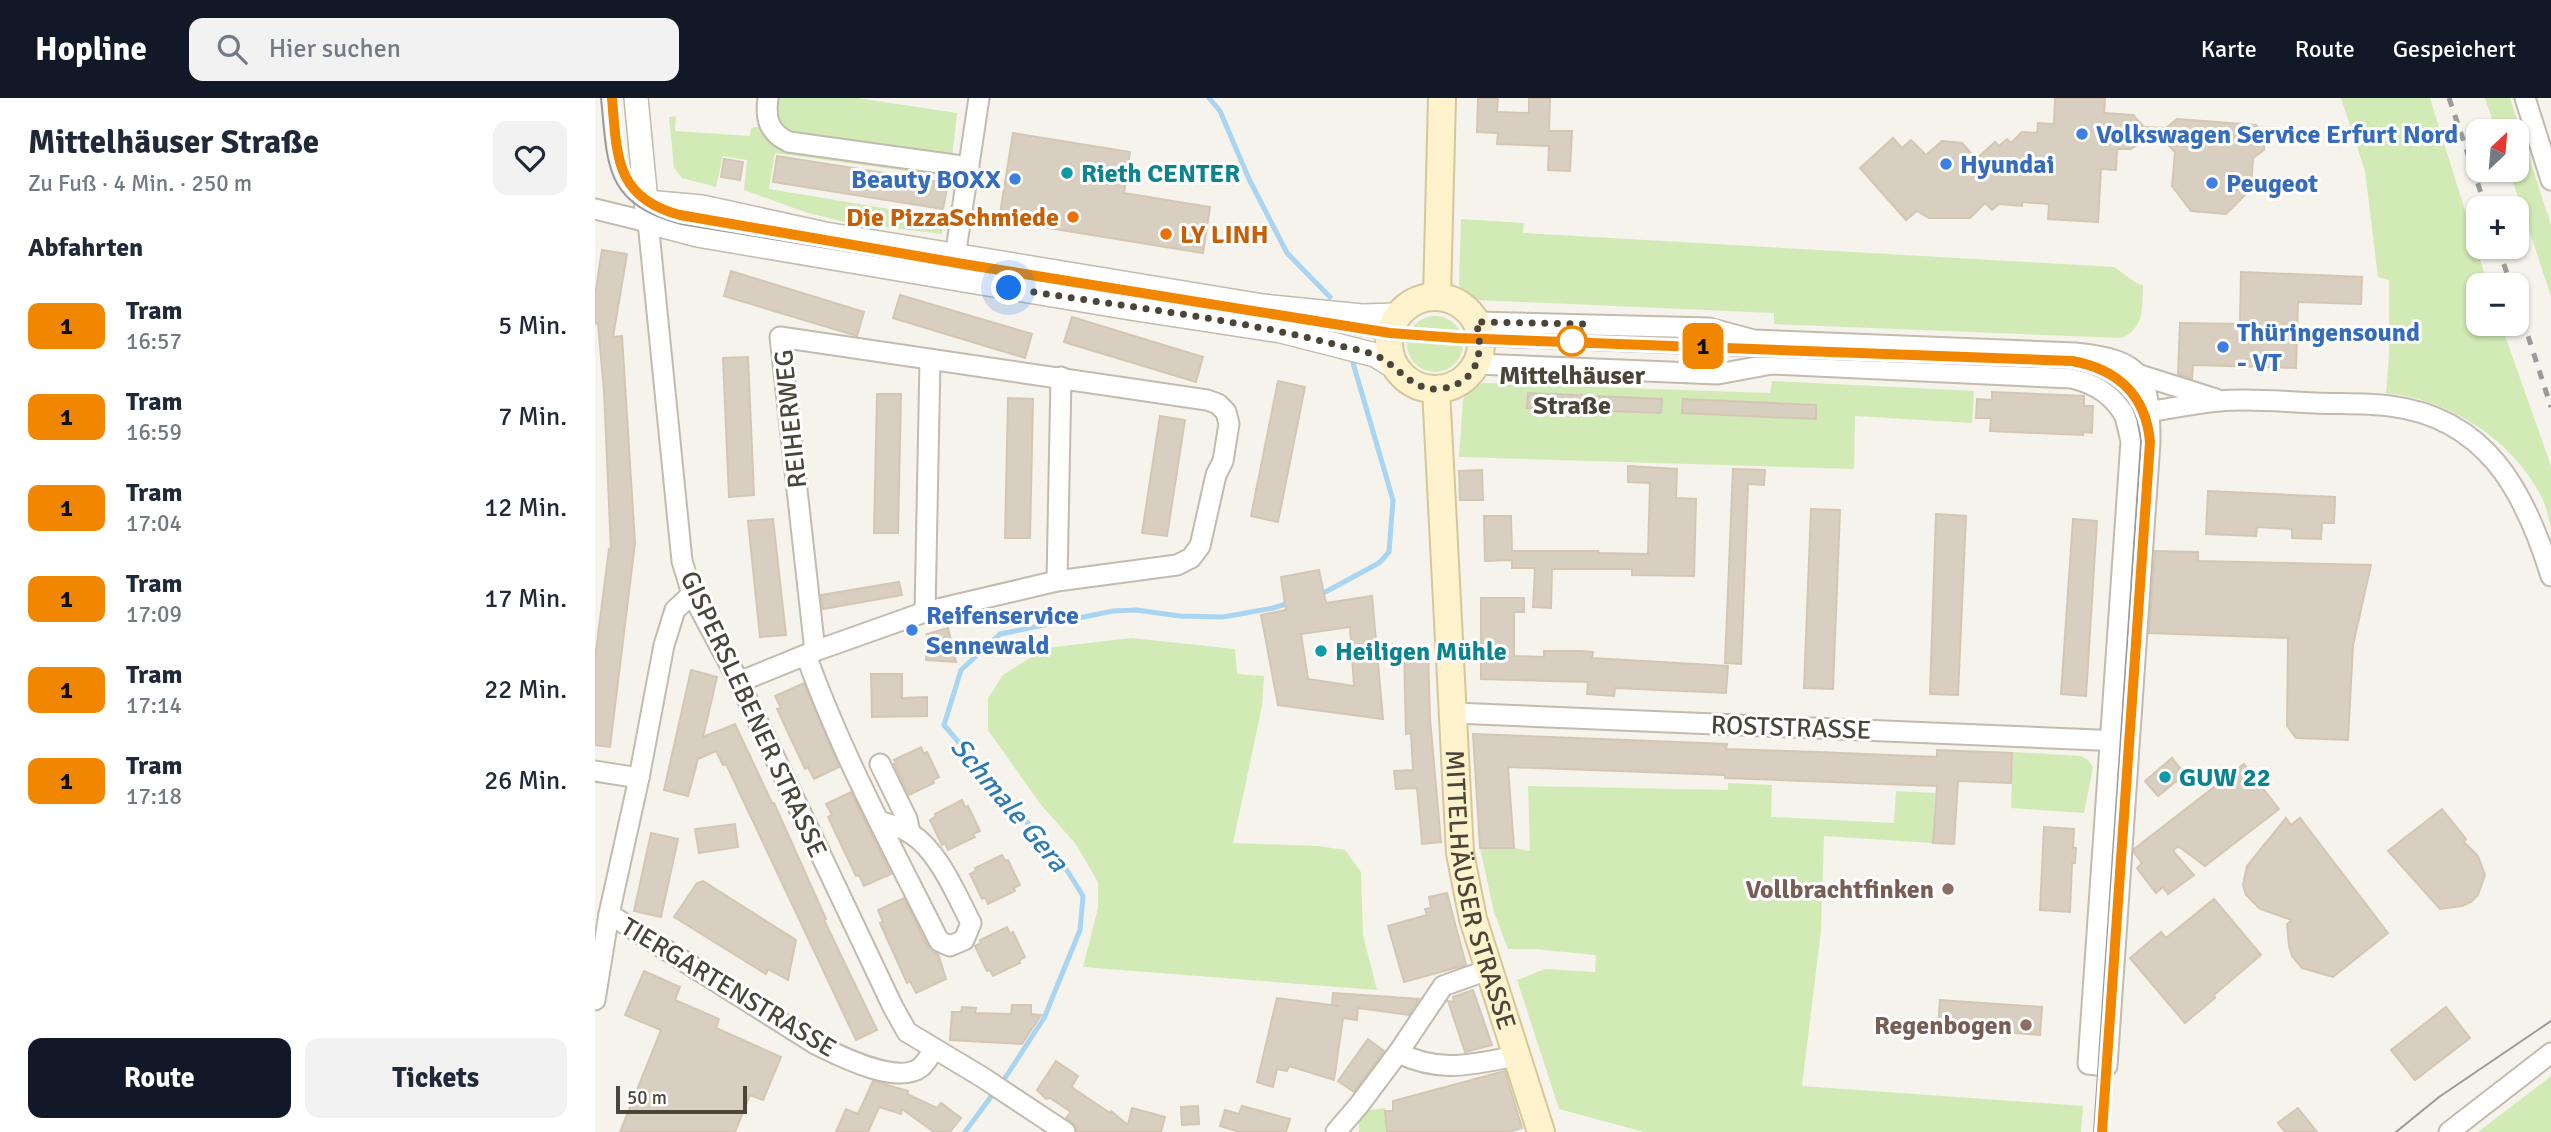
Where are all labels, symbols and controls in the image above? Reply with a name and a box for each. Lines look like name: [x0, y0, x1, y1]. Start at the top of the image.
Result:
search box: [189, 18, 679, 81]
text: Hopline: [35, 29, 147, 70]
icon: search: [213, 30, 251, 68]
text: Hier suchen: [269, 33, 401, 65]
text: Karte: [2201, 34, 2257, 64]
text: Route: [2295, 34, 2355, 64]
text: Gespeichert: [2393, 34, 2516, 64]
place label: Volkswagen Service Erfurt Nord: [2096, 119, 2458, 151]
north arrow: [2466, 119, 2529, 182]
map controls: [2466, 119, 2529, 336]
button: heart: [493, 121, 567, 195]
text: Mittelhäuser Straße: [28, 122, 319, 163]
marker: Volkswagen Service Erfurt Nord: [2074, 126, 2090, 142]
place label: Hyundai: [1960, 149, 2054, 181]
marker: Hyundai: [1938, 156, 1954, 172]
place label: Rieth CENTER: [1081, 158, 1240, 190]
place label: Beauty BOXX: [851, 164, 1001, 196]
marker: Rieth CENTER: [1059, 165, 1075, 181]
place label: Peugeot: [2226, 168, 2318, 200]
text: Zu Fuß · 4 Min. · 250 m: [28, 169, 252, 198]
marker: Beauty BOXX: [1007, 171, 1023, 187]
marker: Peugeot: [2204, 175, 2220, 191]
button: +: [2466, 196, 2529, 259]
place label: Die PizzaSchmiede: [846, 202, 1059, 234]
marker: Die PizzaSchmiede: [1065, 209, 1081, 225]
place label: LY LINH: [1180, 219, 1269, 251]
marker: LY LINH: [1158, 226, 1174, 242]
text: Abfahrten: [28, 232, 143, 264]
your location: [991, 270, 1026, 305]
button: −: [2466, 273, 2529, 336]
text: Tram: [126, 295, 183, 327]
text: 5 Min.: [498, 310, 567, 342]
text: 1: [60, 311, 73, 341]
place label: Thüringensound - VT: [2237, 317, 2420, 379]
line badge: 1: [1680, 323, 1726, 369]
marker: Mittelhäuser Straße: [1557, 326, 1587, 356]
text: 16:57: [126, 327, 182, 356]
text: 1: [1697, 331, 1709, 361]
marker: Thüringensound - VT: [2215, 339, 2231, 355]
street label: REIHERWEG: [768, 348, 814, 490]
place label: Mittelhäuser Straße: [1499, 360, 1646, 422]
text: Tram: [126, 386, 183, 418]
text: 7 Min.: [498, 401, 567, 433]
text: 1: [60, 402, 73, 432]
text: 16:59: [126, 418, 182, 447]
text: Tram: [126, 477, 183, 509]
text: 12 Min.: [484, 492, 567, 524]
text: 1: [60, 493, 73, 523]
text: 17:04: [126, 509, 182, 538]
street label: GISPERSLEBENER STRASSE: [673, 566, 834, 863]
text: Tram: [126, 568, 183, 600]
text: 17 Min.: [484, 583, 567, 615]
text: 1: [60, 584, 73, 614]
text: 17:09: [126, 600, 182, 629]
place label: Reifenservice Sennewald: [926, 600, 1079, 662]
marker: Reifenservice Sennewald: [904, 622, 920, 638]
place label: Heiligen Mühle: [1335, 636, 1507, 668]
marker: Heiligen Mühle: [1313, 643, 1329, 659]
text: Tram: [126, 659, 183, 691]
text: 22 Min.: [484, 674, 567, 706]
text: 1: [60, 675, 73, 705]
text: 17:14: [126, 691, 182, 720]
street label: ROSTSTRASSE: [1710, 709, 1872, 747]
water label: Schmale Gera: [943, 731, 1076, 879]
street label: MITTELHÄUSER STRASSE: [1438, 749, 1522, 1034]
text: Tram: [126, 750, 183, 782]
place label: GUW 22: [2179, 762, 2271, 794]
text: 26 Min.: [484, 765, 567, 797]
text: 1: [60, 766, 73, 796]
marker: GUW 22: [2157, 769, 2173, 785]
text: 17:18: [126, 782, 182, 811]
place label: Vollbrachtfinken: [1745, 874, 1934, 906]
marker: Vollbrachtfinken: [1940, 881, 1956, 897]
street label: TIERGARTENSTRASSE: [615, 911, 842, 1065]
place label: Regenbogen: [1874, 1010, 2012, 1042]
marker: Regenbogen: [2018, 1017, 2034, 1033]
button: Route: [28, 1038, 291, 1118]
button: Tickets: [305, 1038, 567, 1118]
scale bar: [616, 1083, 747, 1115]
text: 50 m: [627, 1086, 667, 1110]

